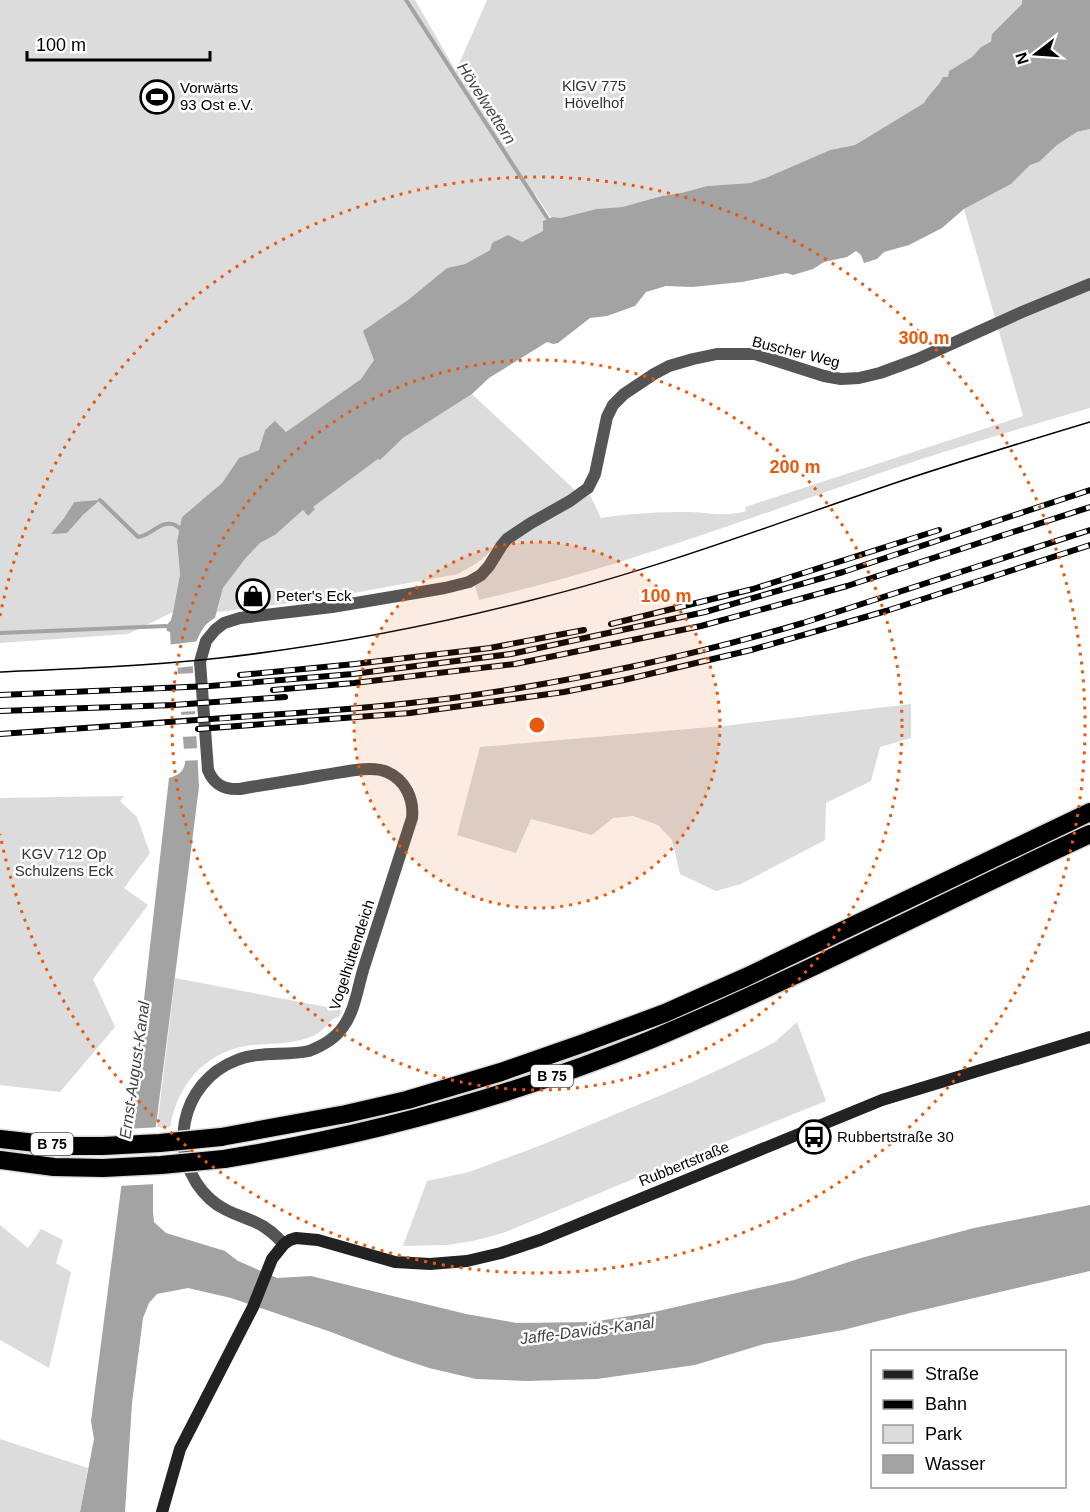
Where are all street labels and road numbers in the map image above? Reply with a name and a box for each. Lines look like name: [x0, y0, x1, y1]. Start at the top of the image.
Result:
street label: Buscher Weg: [751, 332, 842, 371]
street label: Vogelhüttendeich: [326, 897, 377, 1012]
road number: B 75: [531, 1065, 573, 1087]
road number: B 75: [31, 1133, 73, 1155]
street label: Rubbertstraße: [636, 1138, 731, 1189]

